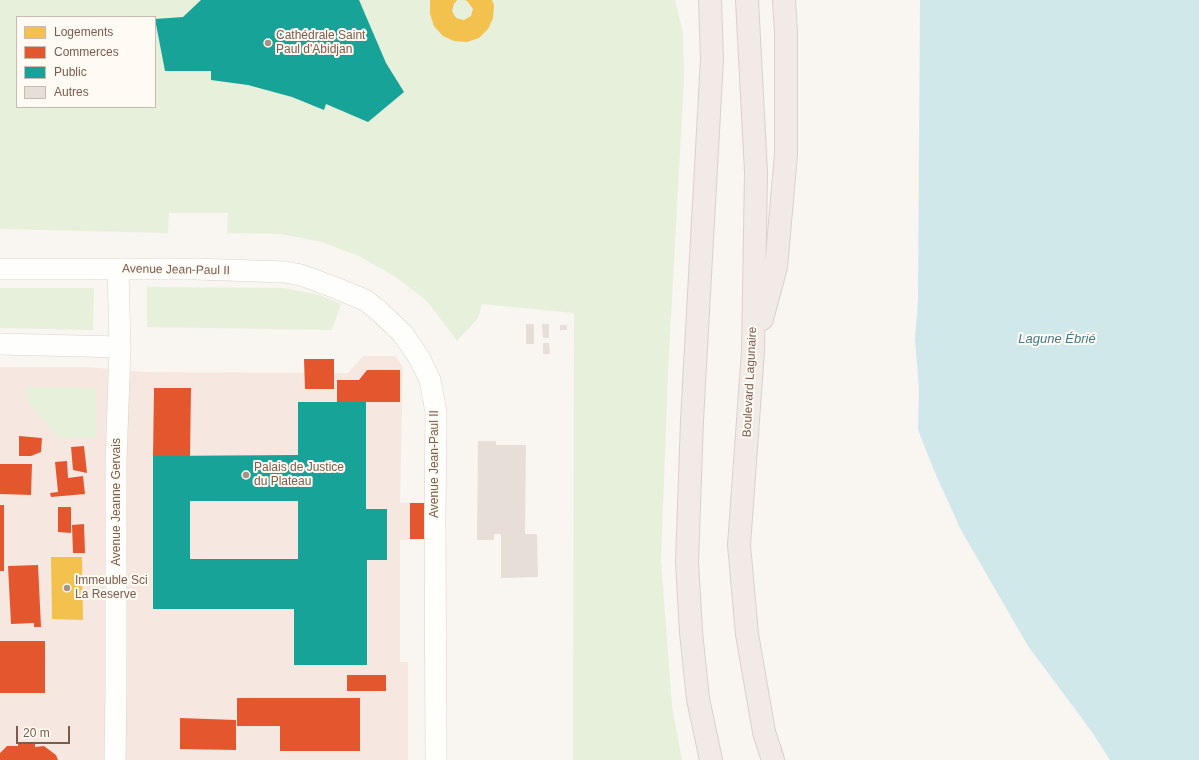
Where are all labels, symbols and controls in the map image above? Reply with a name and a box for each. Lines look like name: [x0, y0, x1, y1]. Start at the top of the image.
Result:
legend: [16, 16, 156, 108]
text: Logements: [54, 25, 113, 39]
place label: Cathédrale Saint Paul d'Abidjan: [276, 29, 365, 57]
marker: Cathédrale Saint Paul d'Abidjan: [263, 38, 273, 48]
text: Commerces: [54, 45, 119, 59]
text: Public: [54, 65, 87, 79]
text: Autres: [54, 85, 89, 99]
street label: Avenue Jean-Paul II: [122, 262, 230, 278]
street label: Boulevard Lagunaire: [740, 326, 760, 438]
water label: Lagune Ébrié: [1018, 331, 1096, 347]
street label: Avenue Jean-Paul II: [428, 410, 442, 518]
street label: Avenue Jeanne Gervais: [110, 438, 124, 566]
place label: Palais de Justice du Plateau: [254, 461, 344, 489]
marker: Palais de Justice du Plateau: [241, 470, 251, 480]
place label: Immeuble Sci La Reserve: [75, 574, 148, 602]
marker: Immeuble Sci La Reserve: [62, 583, 72, 593]
scale bar: [18, 718, 72, 744]
text: 20 m: [23, 726, 50, 740]

